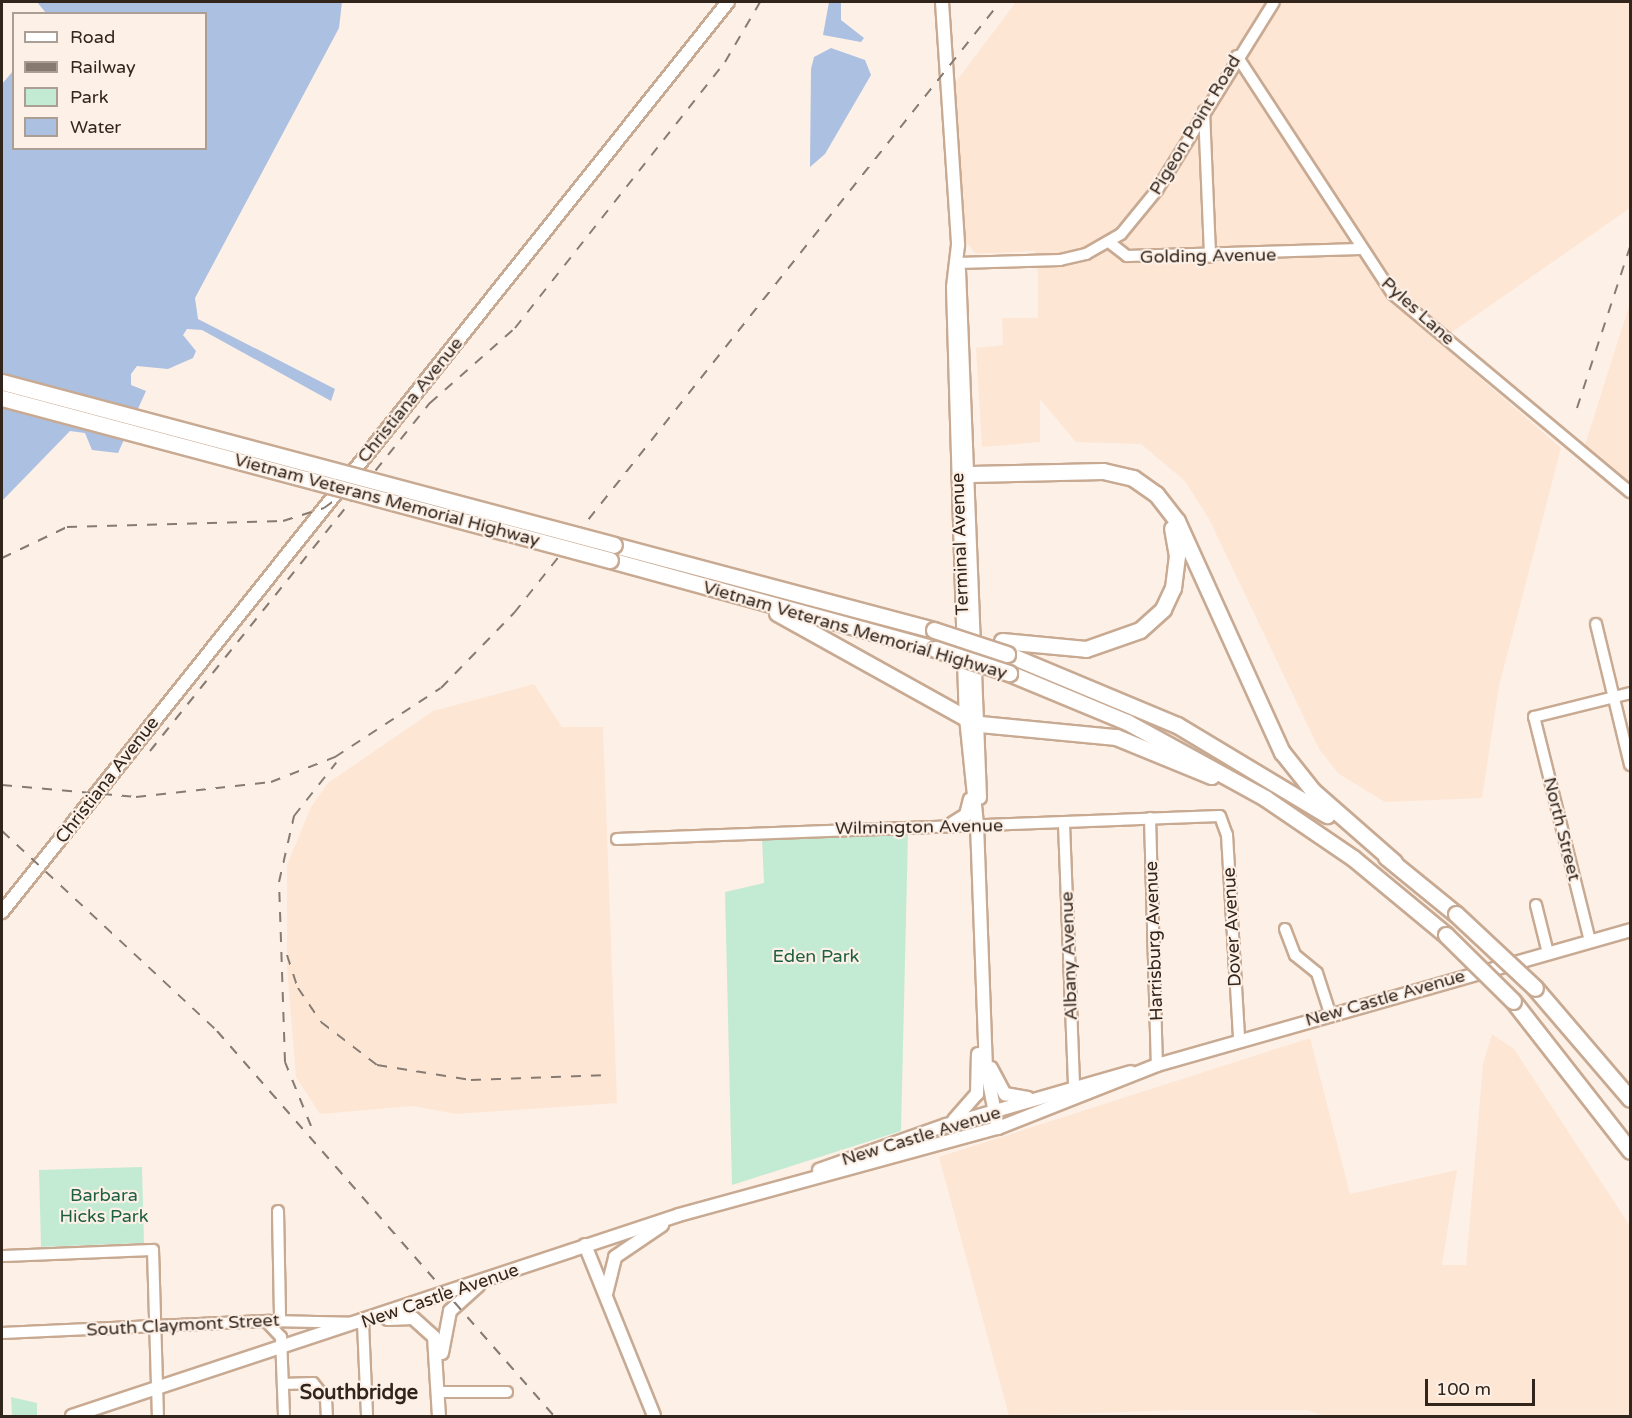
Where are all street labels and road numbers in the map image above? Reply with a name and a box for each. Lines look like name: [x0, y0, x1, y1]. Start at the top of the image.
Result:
street label: Pigeon Point Road: [1145, 51, 1245, 199]
street label: Golding Avenue: [1140, 244, 1276, 268]
street label: Pyles Lane: [1377, 272, 1459, 350]
street label: Christiana Avenue: [353, 333, 467, 467]
street label: Vietnam Veterans Memorial Highway: [232, 449, 542, 551]
street label: Terminal Avenue: [947, 472, 973, 616]
street label: Vietnam Veterans Memorial Highway: [700, 576, 1010, 684]
street label: Christiana Avenue: [51, 712, 163, 848]
street label: North Street: [1539, 775, 1585, 883]
street label: Wilmington Avenue: [835, 815, 1003, 839]
street label: Harrisburg Avenue: [1140, 861, 1168, 1021]
street label: Dover Avenue: [1218, 867, 1246, 987]
street label: Albany Avenue: [1056, 891, 1082, 1021]
street label: New Castle Avenue: [1303, 965, 1467, 1031]
street label: New Castle Avenue: [839, 1102, 1003, 1170]
street label: New Castle Avenue: [358, 1259, 522, 1333]
street label: South Claymont Street: [86, 1309, 280, 1341]

